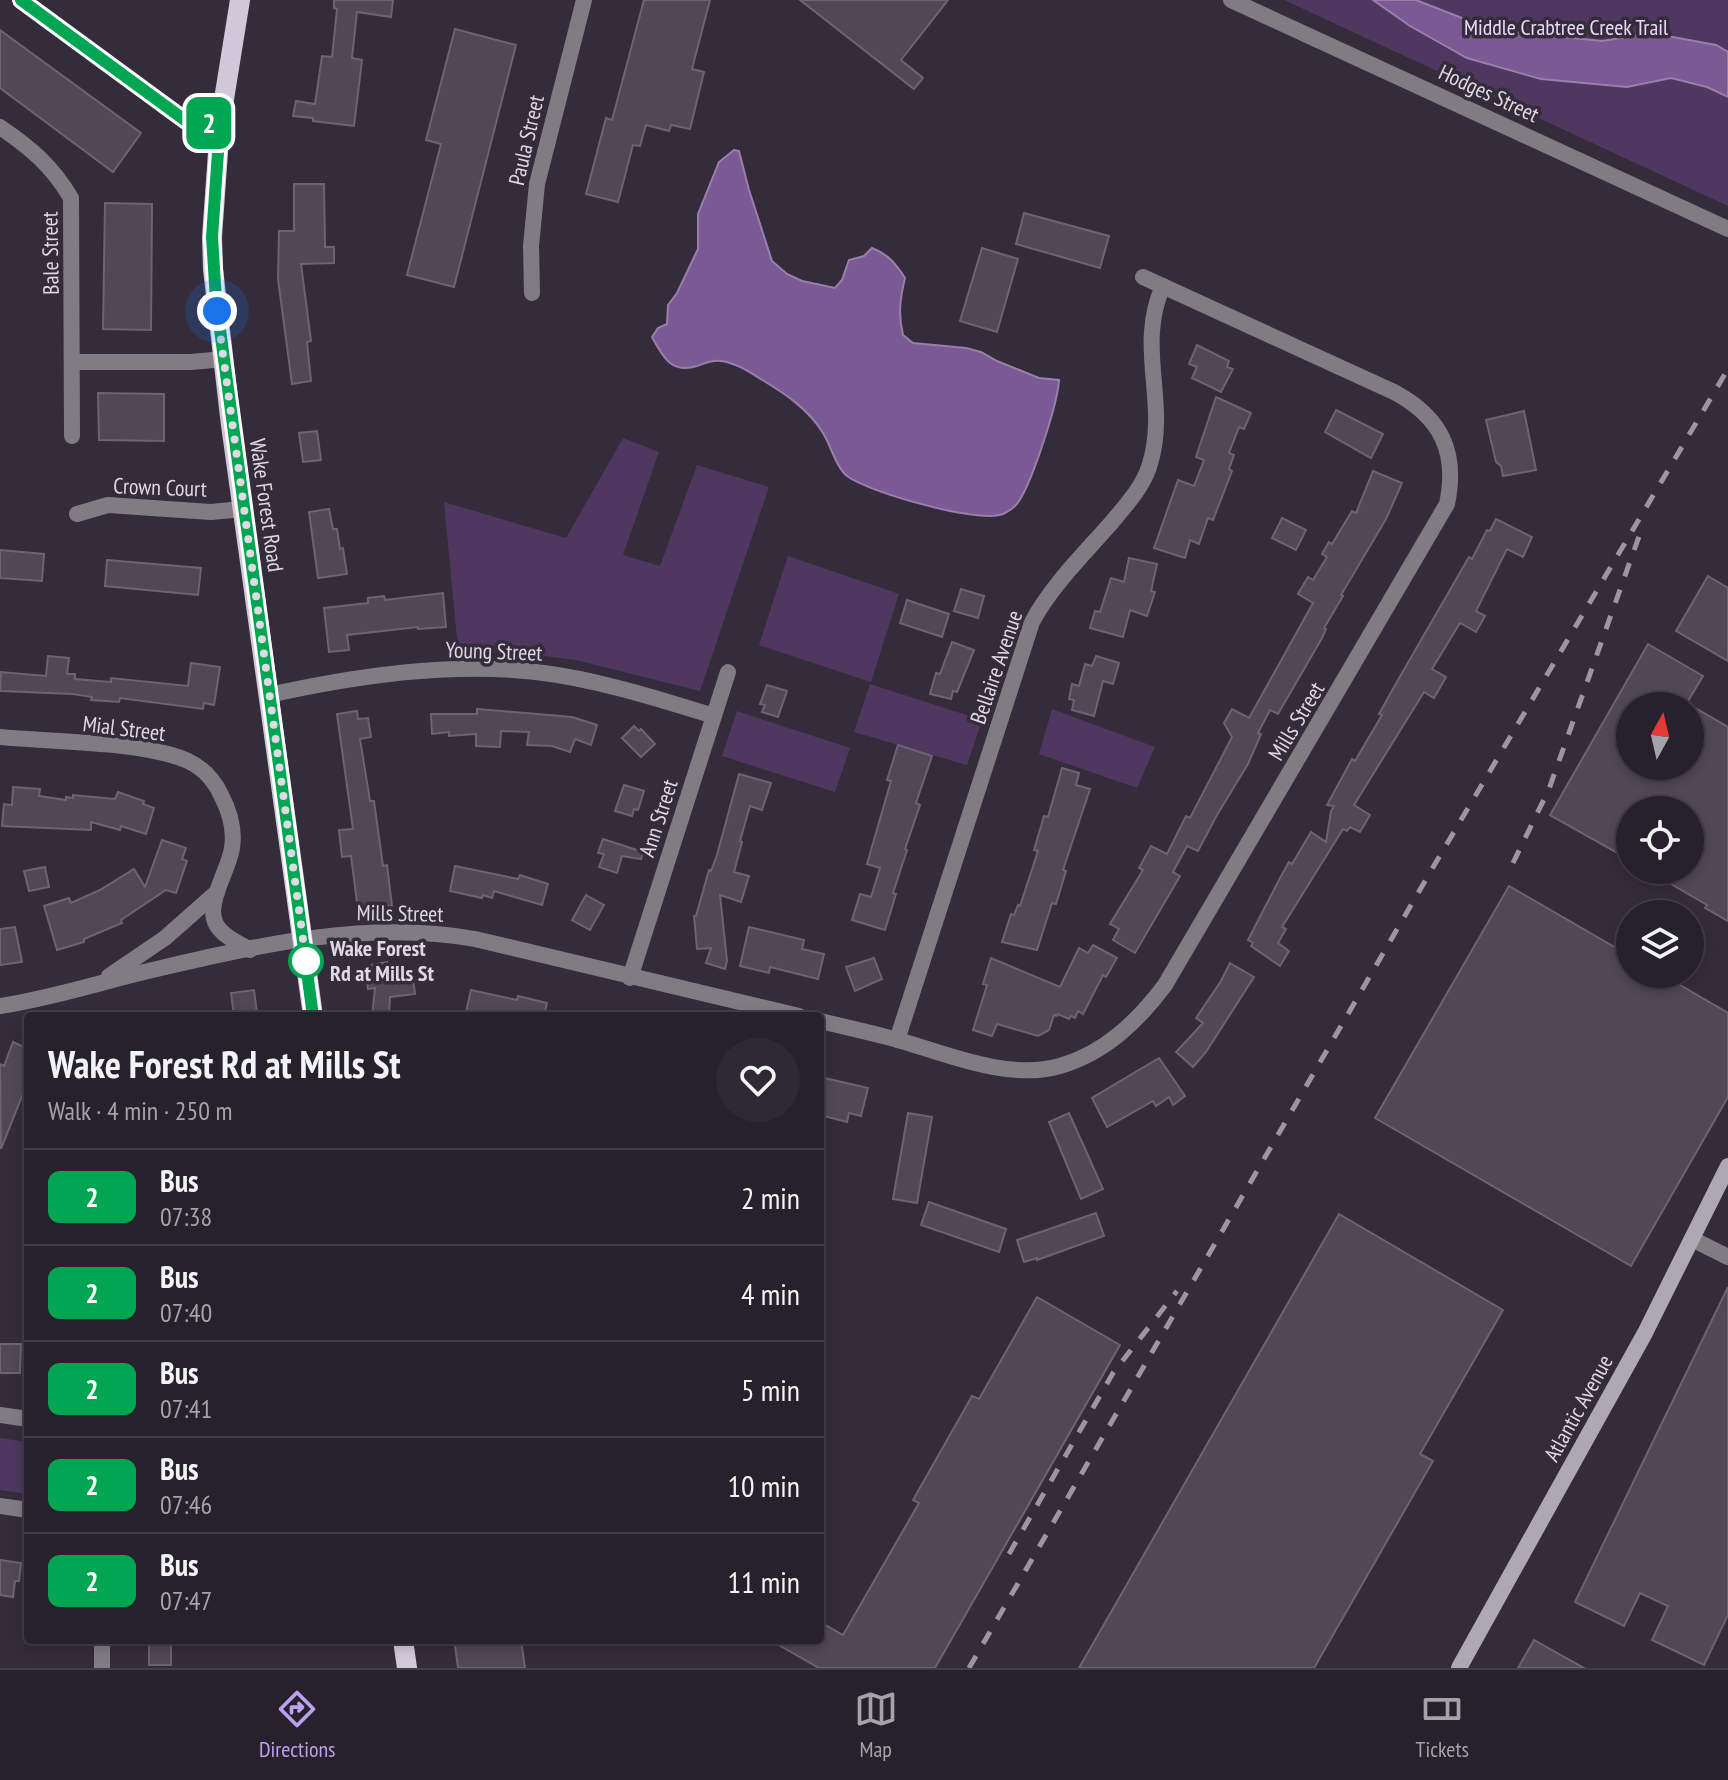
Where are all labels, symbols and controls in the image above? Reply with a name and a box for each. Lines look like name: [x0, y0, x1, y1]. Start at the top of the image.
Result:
park label: Middle Crabtree Creek Trail: [1464, 13, 1669, 41]
street label: Hodges Street: [1435, 58, 1543, 128]
street label: Paula Street: [502, 92, 550, 188]
line badge: 2: [183, 97, 235, 149]
text: 2: [202, 104, 216, 141]
street label: Bale Street: [35, 211, 65, 295]
your location: [197, 291, 237, 331]
street label: Wake Forest Road: [244, 437, 290, 573]
street label: Crown Court: [113, 471, 207, 503]
street label: Bellaire Avenue: [964, 607, 1028, 727]
street label: Young Street: [445, 635, 543, 667]
street label: Mills Street: [1262, 677, 1330, 765]
north arrow: [1616, 692, 1704, 780]
map controls: [1616, 692, 1704, 988]
street label: Mial Street: [81, 709, 167, 747]
street label: Ann Street: [632, 776, 684, 860]
button: locate: [1616, 796, 1704, 884]
street label: Mills Street: [356, 898, 444, 928]
button: layers: [1616, 900, 1704, 988]
place label: Wake Forest Rd at Mills St: [329, 934, 434, 987]
marker: Wake Forest Rd at Mills St: [289, 944, 323, 978]
button: heart: [716, 1038, 800, 1122]
text: Wake Forest Rd at Mills St: [48, 1039, 401, 1088]
text: Walk · 4 min · 250 m: [48, 1094, 232, 1127]
text: Bus: [160, 1161, 199, 1200]
text: 2: [85, 1178, 99, 1215]
text: 2 min: [741, 1178, 800, 1217]
text: 07:38: [160, 1200, 212, 1233]
text: Bus: [160, 1257, 199, 1296]
text: 2: [85, 1274, 99, 1311]
text: 4 min: [741, 1274, 800, 1313]
text: 07:40: [160, 1296, 212, 1329]
street label: Atlantic Avenue: [1537, 1350, 1619, 1466]
text: Bus: [160, 1353, 199, 1392]
text: 2: [85, 1370, 99, 1407]
text: 5 min: [741, 1370, 800, 1409]
text: 07:41: [160, 1392, 212, 1425]
text: Bus: [160, 1449, 199, 1488]
text: 2: [85, 1466, 99, 1503]
text: 10 min: [727, 1466, 800, 1505]
text: 07:46: [160, 1488, 212, 1521]
text: Bus: [160, 1545, 199, 1584]
text: 2: [85, 1562, 99, 1599]
text: 11 min: [727, 1562, 800, 1601]
text: 07:47: [160, 1584, 212, 1617]
tab: Directions: [259, 1687, 336, 1763]
tab: Map: [854, 1687, 898, 1763]
tab: Tickets: [1416, 1687, 1469, 1763]

